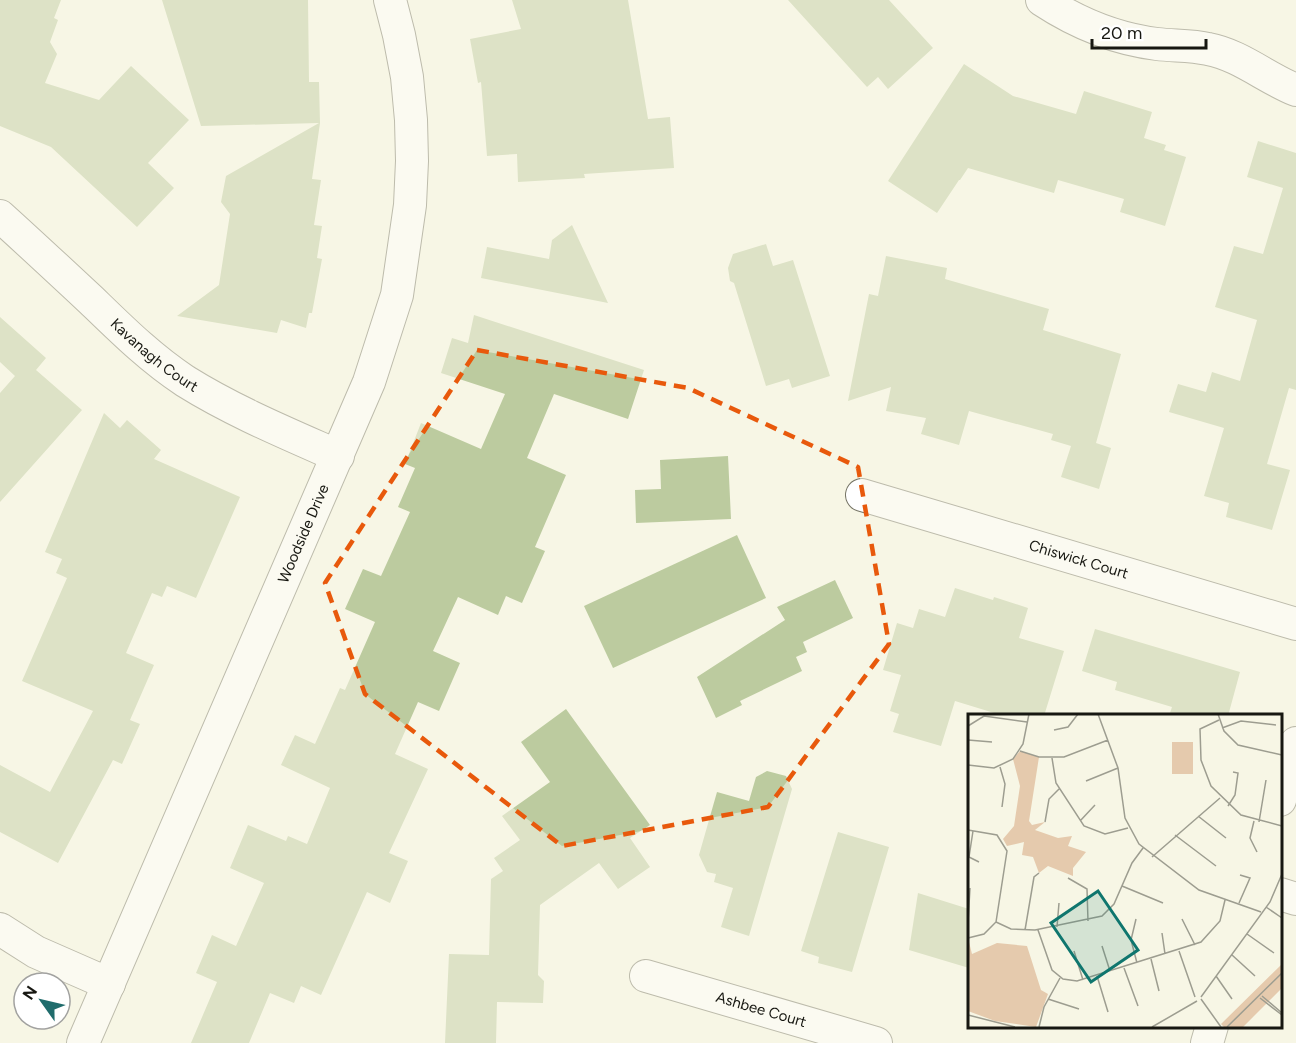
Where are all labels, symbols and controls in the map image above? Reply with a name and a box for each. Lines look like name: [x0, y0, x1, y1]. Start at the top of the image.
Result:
scale bar: [1092, 12, 1206, 50]
text: 20 m: [1101, 22, 1142, 44]
street label: Kavanagh Court: [107, 315, 202, 396]
street label: Woodside Drive: [274, 481, 333, 586]
street label: Chiswick Court: [1027, 536, 1131, 583]
inset map: [968, 714, 1281, 1028]
north arrow: [12, 971, 72, 1031]
text: N: [19, 982, 41, 1003]
street label: Ashbee Court: [714, 988, 809, 1031]

